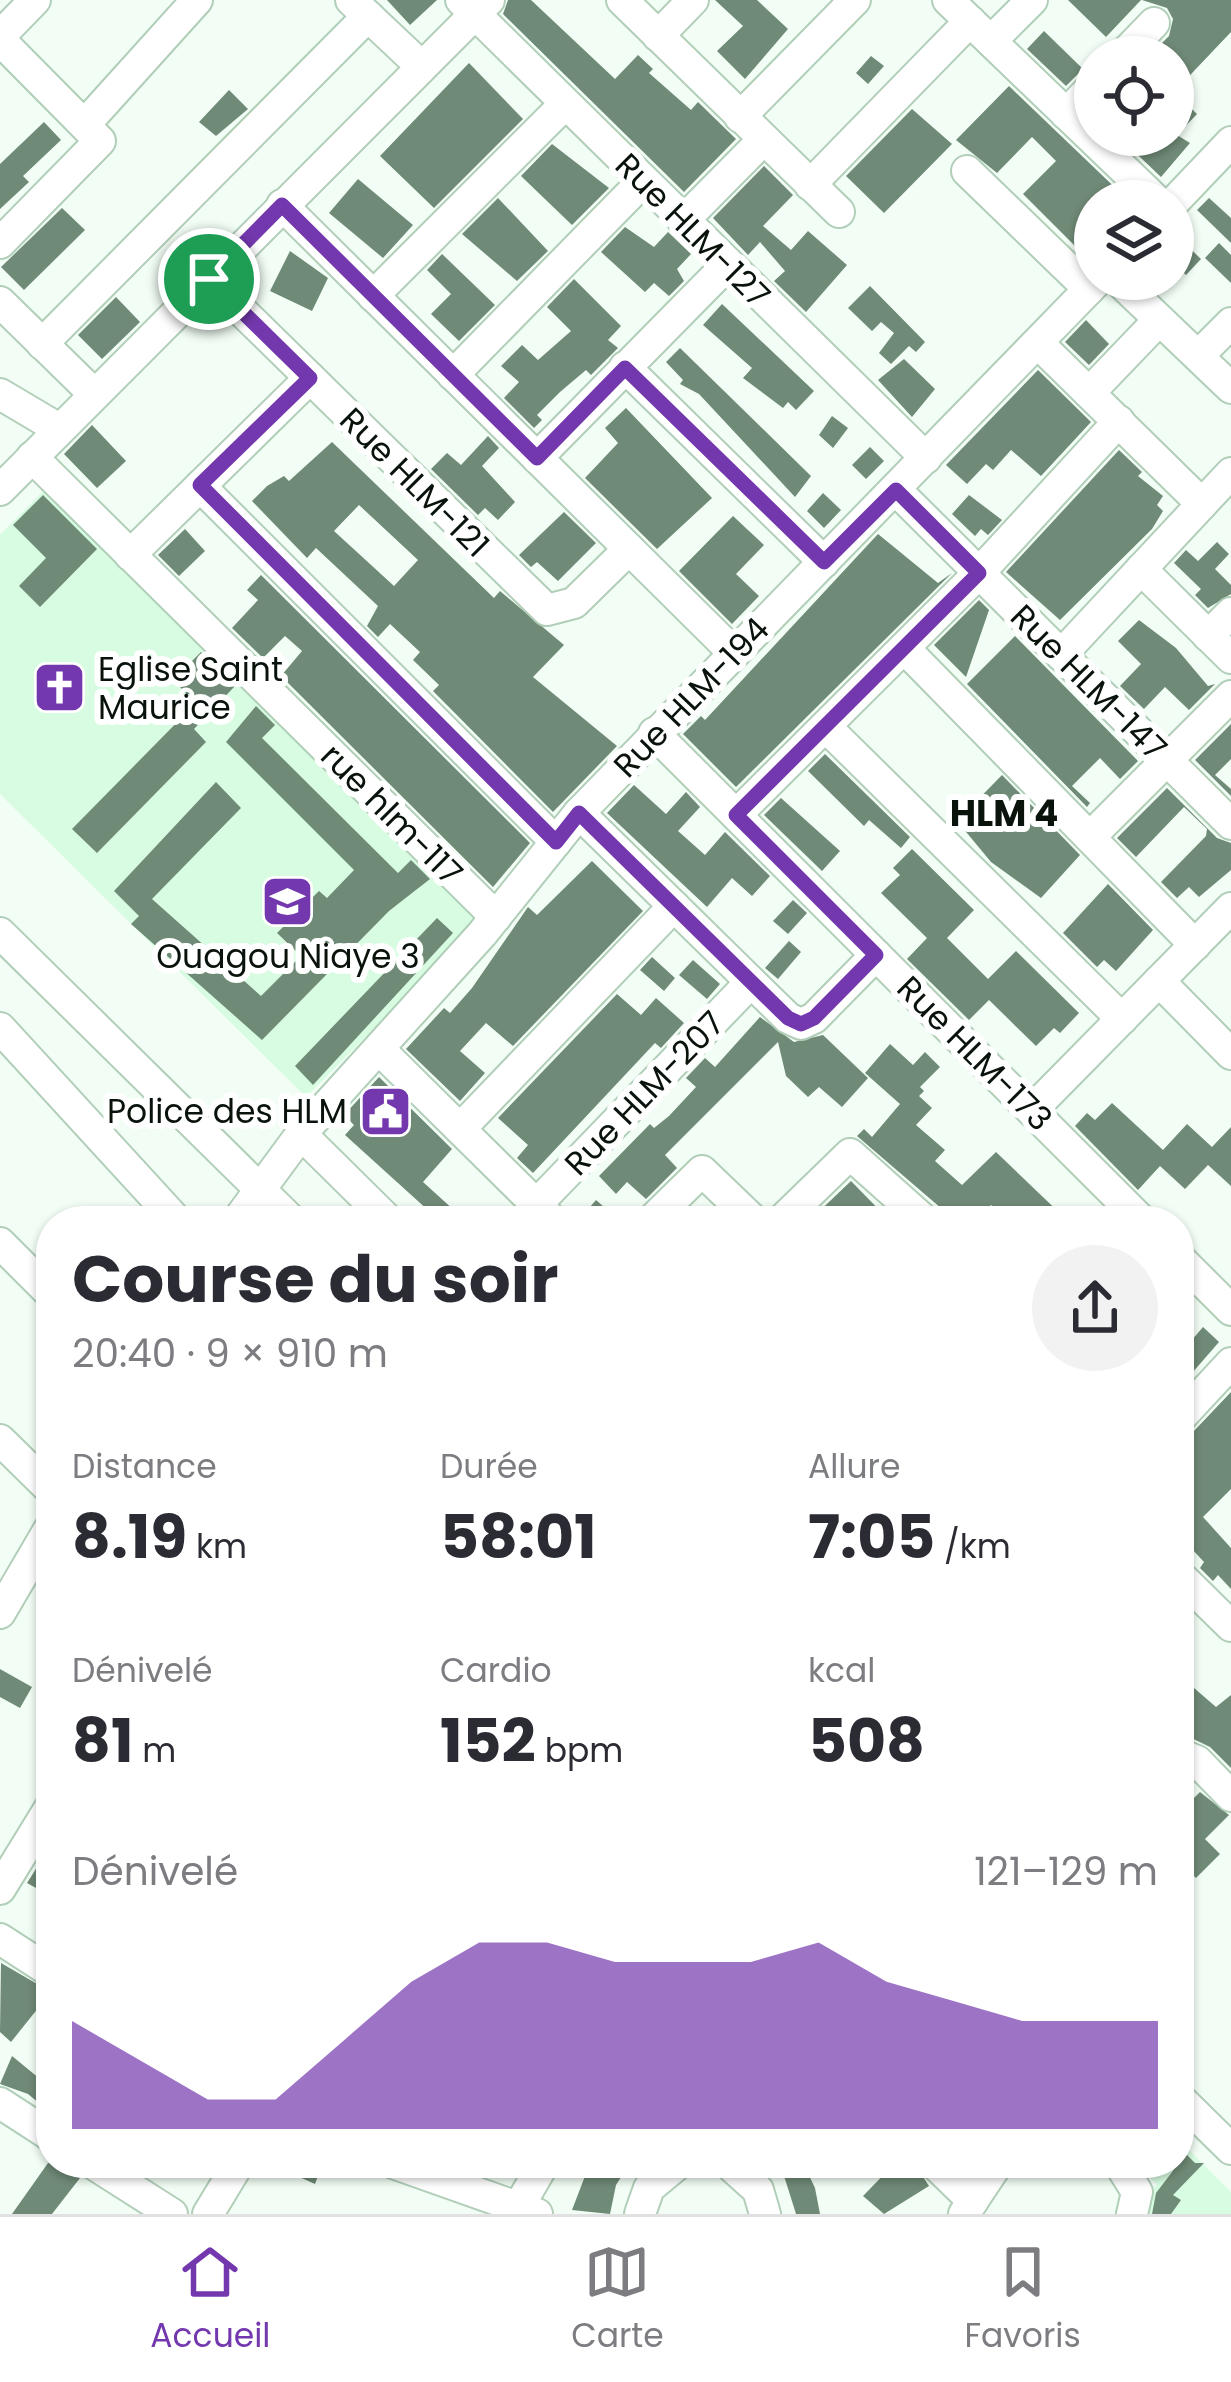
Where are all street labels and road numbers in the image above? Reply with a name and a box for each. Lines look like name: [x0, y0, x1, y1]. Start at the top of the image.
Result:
street label: Rue HLM-127: [605, 142, 781, 318]
street label: Rue HLM-121: [329, 397, 500, 568]
street label: Rue HLM-147: [1000, 594, 1177, 771]
street label: Rue HLM-194: [603, 607, 780, 788]
street label: rue hlm-117: [310, 733, 473, 896]
street label: Rue HLM-173: [887, 965, 1063, 1141]
street label: Rue HLM-207: [554, 1001, 735, 1186]

